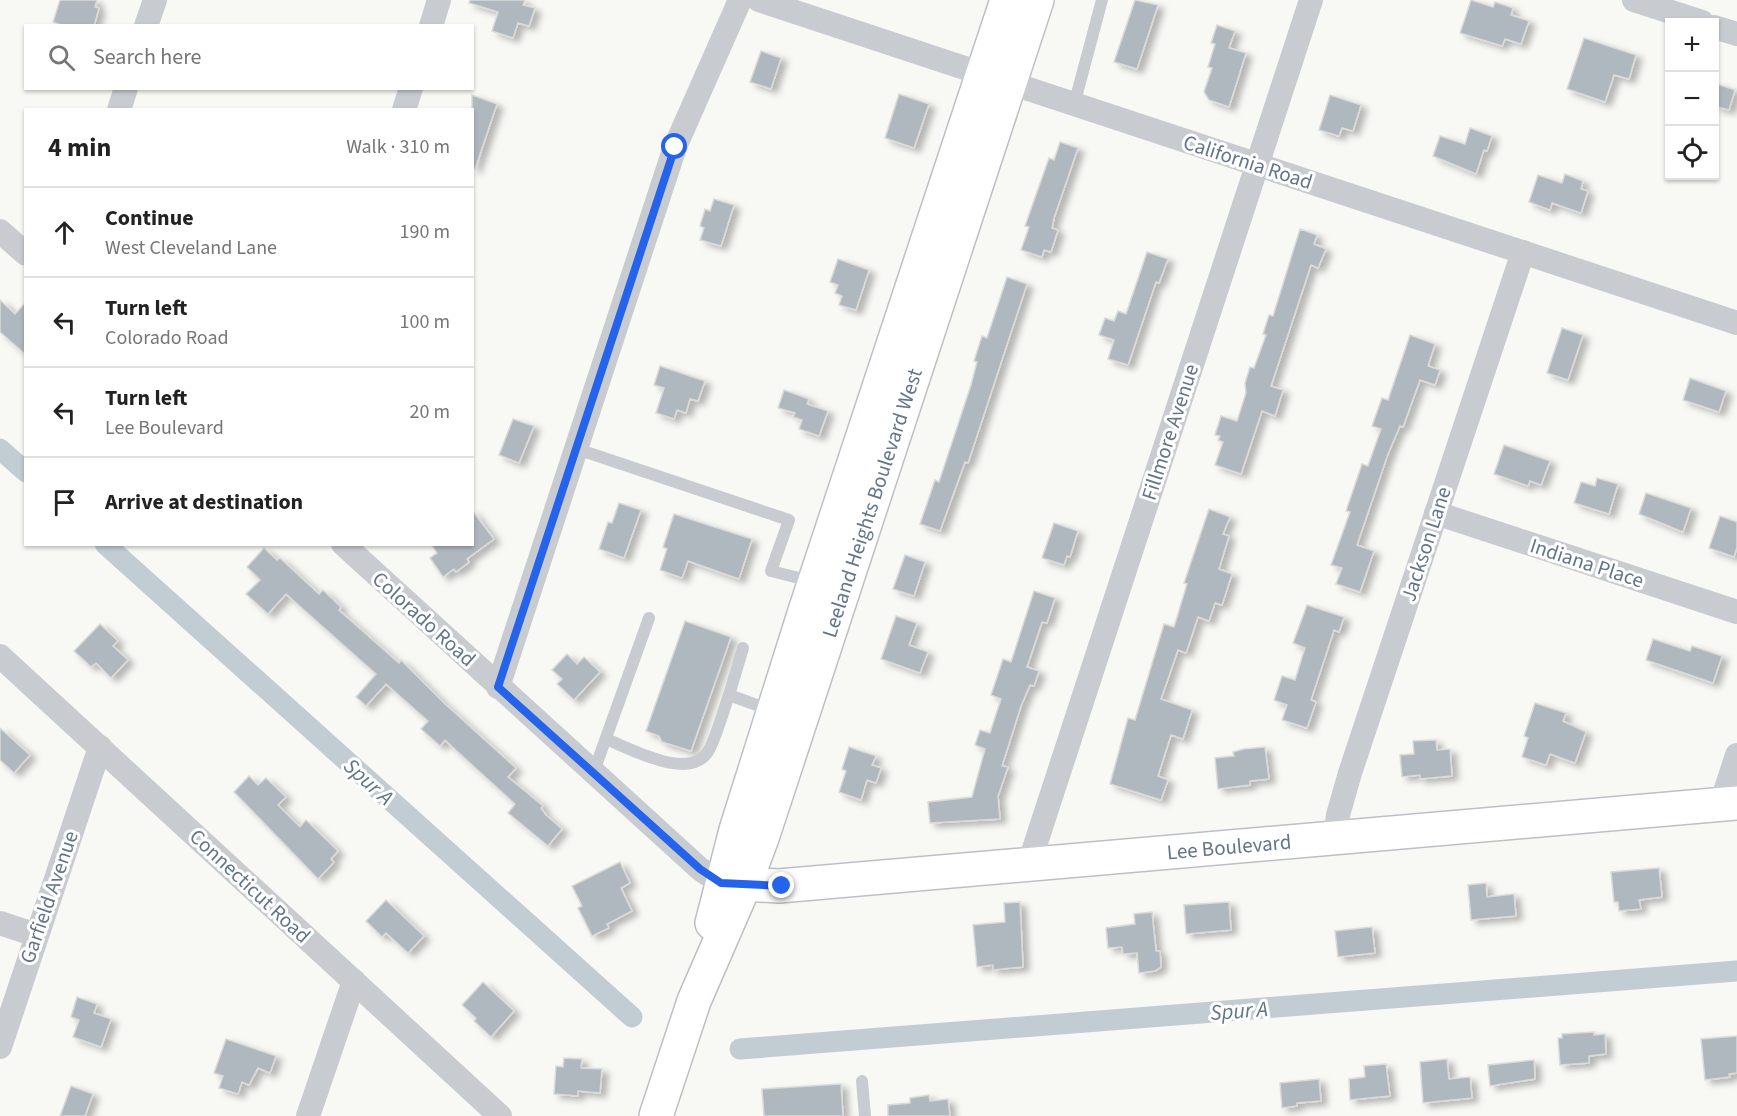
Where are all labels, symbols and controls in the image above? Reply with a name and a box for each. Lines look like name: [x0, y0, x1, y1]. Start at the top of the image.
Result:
map controls: [1665, 18, 1719, 180]
button: +: [1665, 18, 1719, 72]
search box: [24, 24, 474, 90]
icon: search: [45, 41, 78, 74]
text: Search here: [93, 41, 201, 73]
button: −: [1665, 72, 1719, 126]
button: locate: [1665, 126, 1719, 180]
street label: California Road: [1180, 127, 1316, 197]
text: 4 min: [48, 129, 111, 166]
text: Walk · 310 m: [346, 133, 450, 161]
route start: [661, 133, 687, 159]
text: Continue: [105, 202, 194, 234]
icon: ahead: [48, 216, 81, 249]
text: 190 m: [400, 218, 450, 246]
text: West Cleveland Lane: [105, 234, 277, 262]
text: Turn left: [105, 292, 187, 324]
icon: left: [48, 306, 81, 339]
text: 100 m: [400, 308, 450, 336]
text: Colorado Road: [105, 324, 229, 352]
street label: Fillmore Avenue: [1134, 360, 1206, 504]
street label: Leeland Heights Boulevard West: [814, 364, 930, 642]
text: Turn left: [105, 382, 187, 414]
icon: left: [48, 396, 81, 429]
text: 20 m: [410, 398, 450, 426]
text: Lee Boulevard: [105, 414, 224, 442]
street label: Jackson Lane: [1393, 483, 1459, 605]
icon: arrive: [48, 486, 81, 519]
text: Arrive at destination: [105, 486, 303, 518]
street label: Indiana Place: [1526, 530, 1648, 596]
street label: Colorado Road: [366, 564, 482, 674]
water label: Spur A: [336, 751, 400, 813]
street label: Connecticut Road: [183, 822, 317, 950]
street label: Garfield Avenue: [12, 827, 86, 967]
street label: Lee Boulevard: [1166, 827, 1292, 867]
route end: [768, 872, 794, 898]
water label: Spur A: [1209, 993, 1269, 1029]

